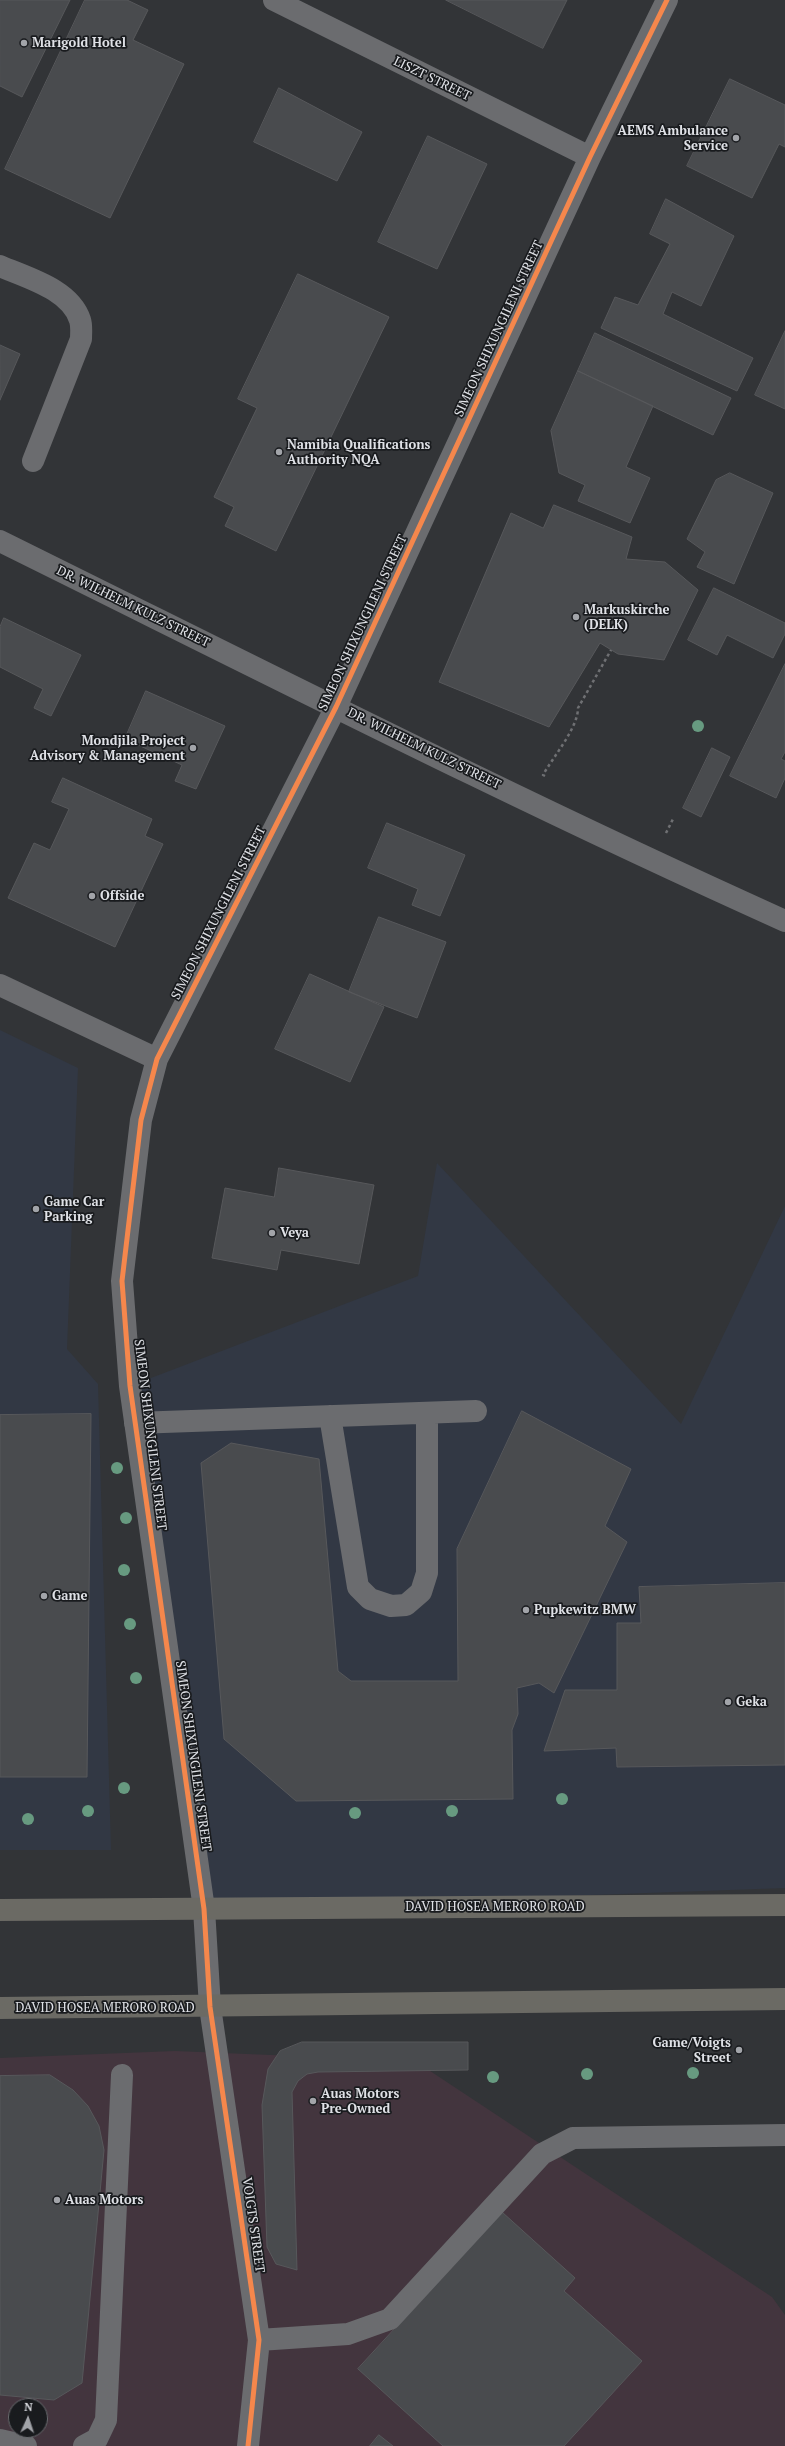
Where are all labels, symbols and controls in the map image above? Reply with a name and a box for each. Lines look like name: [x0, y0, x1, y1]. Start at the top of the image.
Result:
place label: Marigold Hotel: [32, 35, 126, 51]
marker: Marigold Hotel: [19, 38, 29, 48]
street label: LISZT STREET: [391, 54, 473, 104]
place label: AEMS Ambulance Service: [618, 123, 728, 154]
marker: AEMS Ambulance Service: [731, 133, 741, 143]
street label: SIMEON SHIXUNGILENI STREET: [451, 238, 547, 420]
place label: Namibia Qualifications Authority NQA: [287, 437, 430, 468]
marker: Namibia Qualifications Authority NQA: [274, 447, 284, 457]
street label: SIMEON SHIXUNGILENI STREET: [315, 532, 411, 714]
street label: DR. WILHELM KULZ STREET: [54, 563, 212, 651]
place label: Markuskirche (DELK): [584, 602, 670, 633]
marker: Markuskirche (DELK): [571, 612, 581, 622]
street label: DR. WILHELM KULZ STREET: [345, 705, 503, 793]
place label: Mondjila Project Advisory & Management: [30, 733, 185, 764]
marker: Mondjila Project Advisory & Management: [188, 743, 198, 753]
street label: SIMEON SHIXUNGILENI STREET: [168, 824, 270, 1002]
place label: Offside: [100, 888, 144, 904]
marker: Offside: [87, 891, 97, 901]
place label: Game Car Parking: [44, 1194, 104, 1225]
marker: Game Car Parking: [31, 1204, 41, 1214]
place label: Veya: [280, 1225, 309, 1241]
marker: Veya: [267, 1228, 277, 1238]
street label: SIMEON SHIXUNGILENI STREET: [131, 1338, 169, 1532]
place label: Game: [52, 1588, 87, 1604]
marker: Game: [39, 1591, 49, 1601]
place label: Pupkewitz BMW: [534, 1602, 636, 1618]
marker: Pupkewitz BMW: [521, 1605, 531, 1615]
street label: SIMEON SHIXUNGILENI STREET: [172, 1660, 214, 1852]
place label: Geka: [736, 1694, 767, 1710]
marker: Geka: [723, 1697, 733, 1707]
street label: DAVID HOSEA MERORO ROAD: [405, 1899, 585, 1915]
street label: DAVID HOSEA MERORO ROAD: [15, 2000, 195, 2016]
place label: Game/Voigts Street: [652, 2035, 731, 2066]
marker: Game/Voigts Street: [734, 2045, 744, 2055]
place label: Auas Motors Pre-Owned: [321, 2086, 399, 2117]
marker: Auas Motors Pre-Owned: [308, 2096, 318, 2106]
street label: VOIGTS STREET: [239, 2176, 267, 2274]
place label: Auas Motors: [65, 2192, 143, 2208]
marker: Auas Motors: [52, 2195, 62, 2205]
north arrow: [8, 2398, 48, 2438]
text: N: [24, 2400, 33, 2414]

